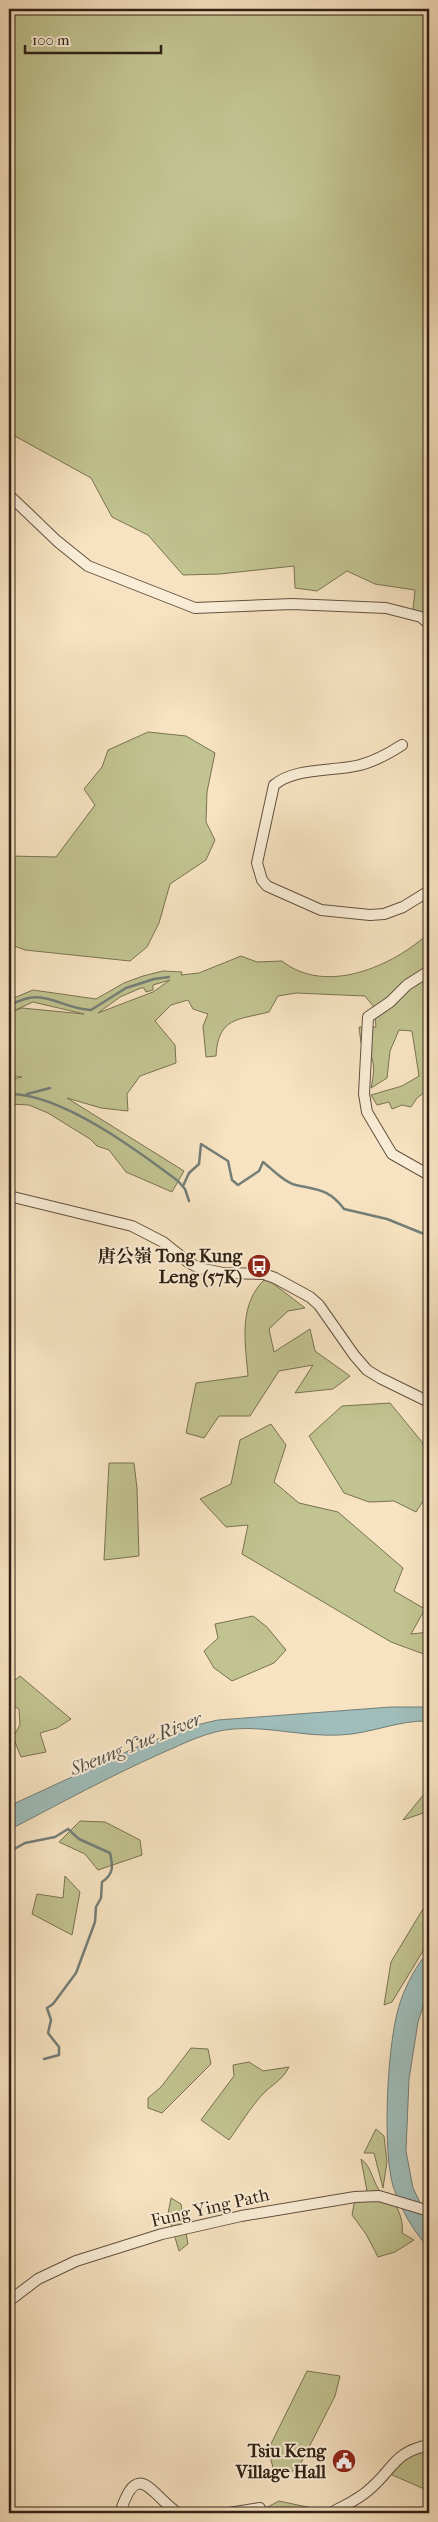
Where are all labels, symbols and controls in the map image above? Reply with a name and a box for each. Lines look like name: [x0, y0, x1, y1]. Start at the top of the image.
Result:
scale bar: [25, 22, 161, 54]
text: 100 m: [32, 31, 70, 49]
place label: 唐公嶺 Tong Kung Leng (57K): [98, 1246, 243, 1288]
bus stop icon: 唐公嶺 Tong Kung Leng (57K): [246, 1253, 272, 1279]
water label: Sheung Yue River: [66, 1707, 206, 1781]
street label: Fung Ying Path: [149, 2184, 271, 2232]
place label: Tsiu Keng Village Hall: [235, 2441, 327, 2483]
public building icon: Tsiu Keng Village Hall: [331, 2448, 357, 2474]

